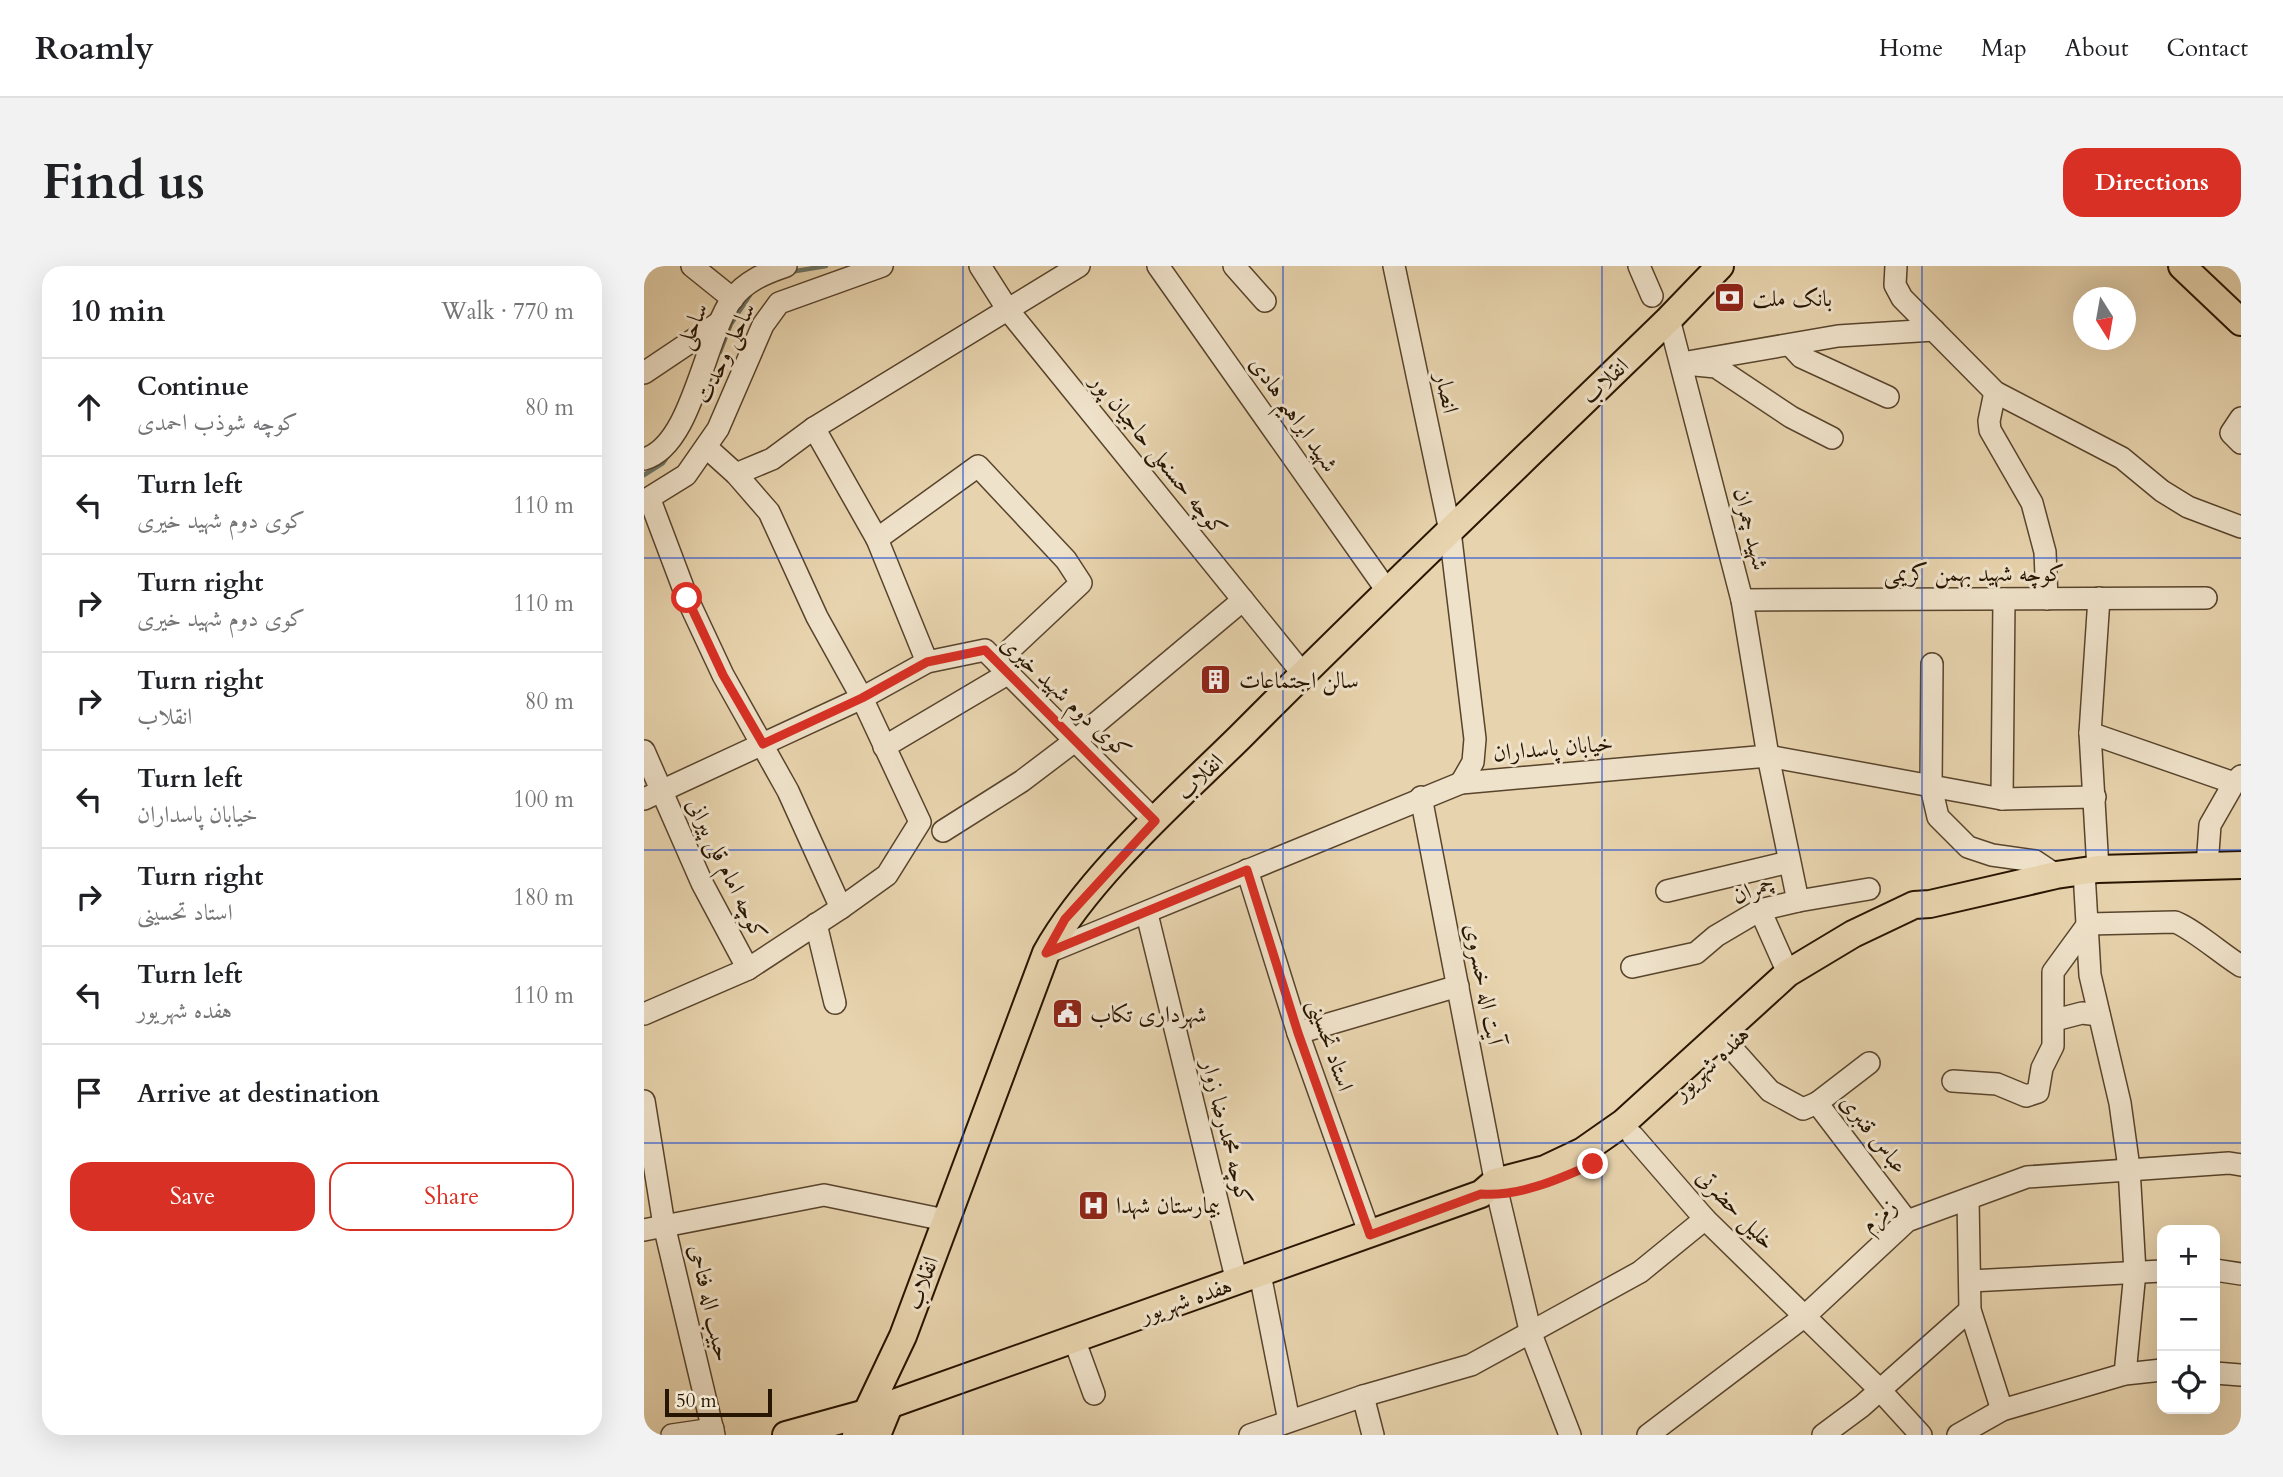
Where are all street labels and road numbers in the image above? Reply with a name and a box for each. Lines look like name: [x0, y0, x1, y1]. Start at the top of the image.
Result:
street label: ساحلی وحدت: [687, 297, 765, 410]
street label: ساحلی: [668, 298, 717, 355]
street label: شهید ابراهیم هادی: [1237, 350, 1345, 482]
street label: انقلاب: [1574, 351, 1636, 411]
street label: کوچه حسنعلی حاجیان پور: [1081, 365, 1234, 544]
street label: انصار: [1427, 368, 1466, 416]
street label: شهید چمران: [1726, 485, 1776, 573]
street label: کوچه شهید بهمن کریمی: [1883, 558, 2065, 589]
street label: کوی دوم شهید خیری: [991, 628, 1138, 769]
street label: خیابان پاسداران: [1491, 727, 1615, 770]
street label: انقلاب: [1170, 747, 1230, 807]
street label: کوچه امام قلی پیرانی: [676, 793, 775, 947]
street label: چمران: [1727, 867, 1779, 911]
street label: آیت اله خسروی: [1457, 921, 1511, 1050]
street label: استاد تحسینی: [1301, 995, 1361, 1095]
street label: هفده شهریور: [1664, 1019, 1756, 1108]
street label: کوچه محمدرضا زوار: [1193, 1054, 1260, 1208]
street label: عباس قنبری: [1833, 1088, 1915, 1180]
street label: خلیل حضرتی: [1689, 1162, 1782, 1257]
street label: زمزم: [1854, 1191, 1906, 1242]
street label: حبیب اله فتاحی: [681, 1241, 739, 1365]
street label: انقلاب: [898, 1252, 946, 1314]
street label: هفده شهریور: [1134, 1270, 1236, 1331]

